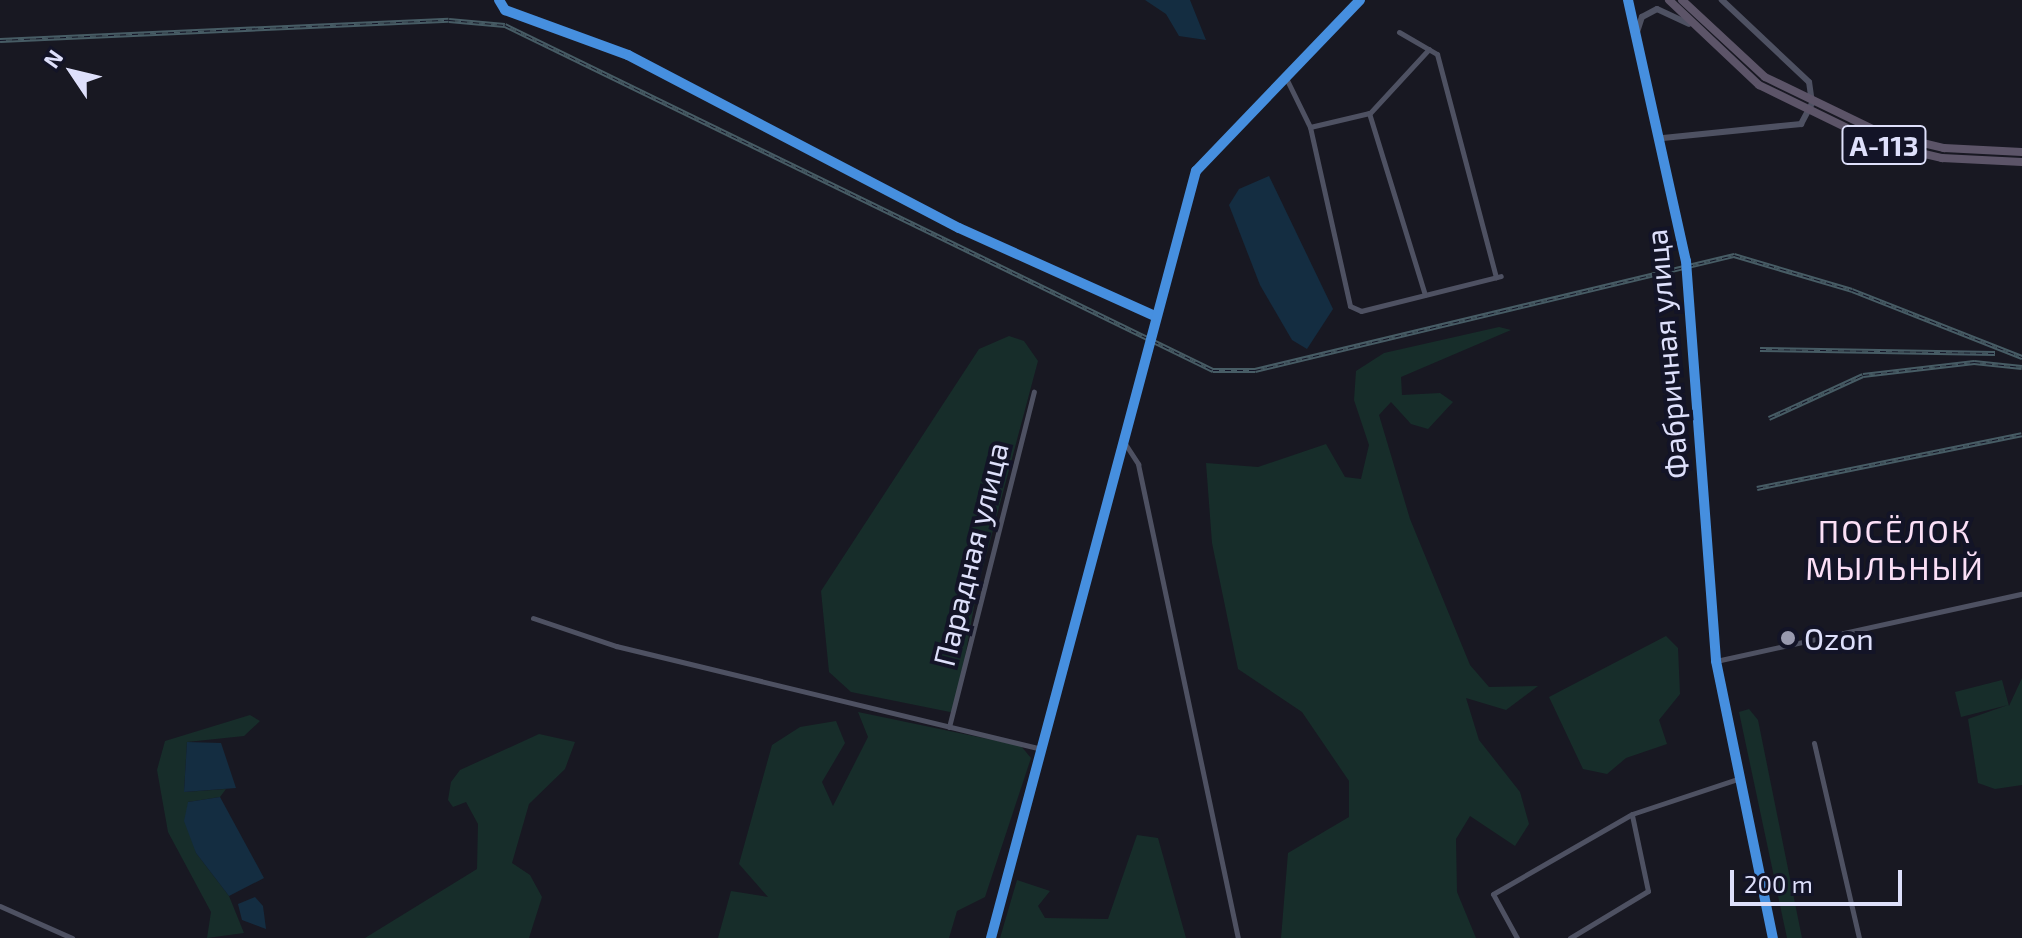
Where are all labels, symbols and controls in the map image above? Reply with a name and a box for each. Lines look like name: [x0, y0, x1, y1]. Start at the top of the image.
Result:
north arrow: [32, 32, 112, 112]
text: N: [37, 44, 68, 72]
road number: А-113: [1840, 121, 1928, 169]
street label: Фабричная улица: [1637, 228, 1695, 480]
street label: Парадная улица: [925, 439, 1015, 669]
district label: ПОСЁЛОК МЫЛЬНЫЙ: [1805, 512, 1985, 587]
place label: Ozon: [1804, 620, 1874, 656]
marker: Ozon: [1779, 629, 1797, 647]
scale bar: [1734, 854, 1906, 904]
text: 200 m: [1744, 869, 1813, 898]

